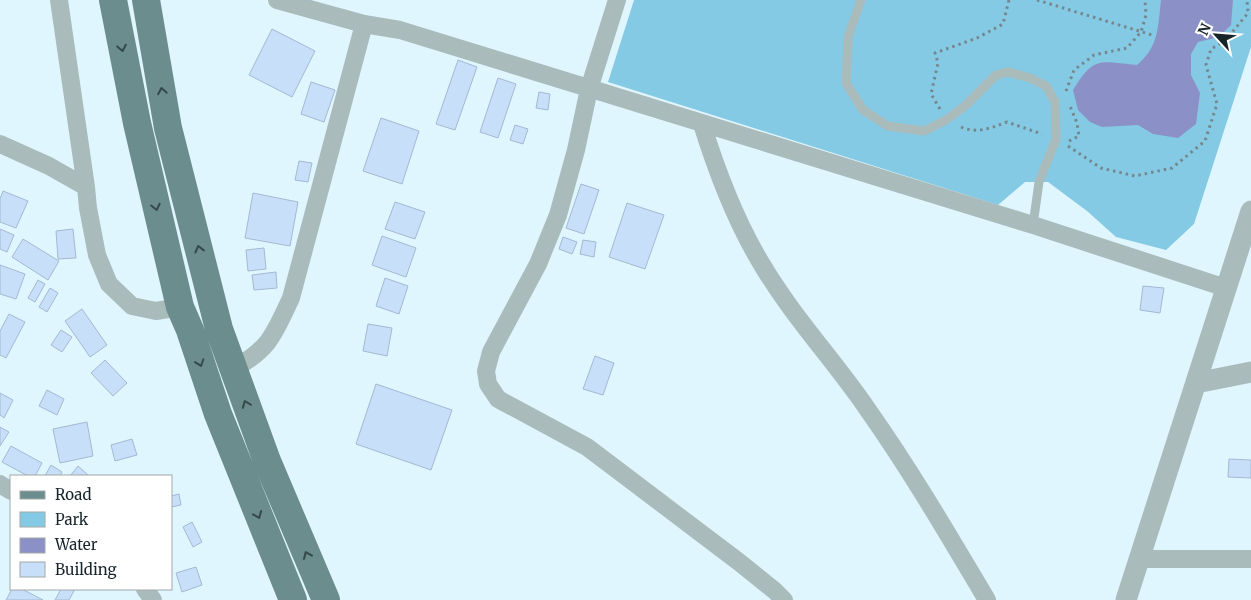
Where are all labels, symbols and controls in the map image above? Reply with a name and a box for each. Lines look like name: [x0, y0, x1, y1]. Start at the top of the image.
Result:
north arrow: [1191, 10, 1241, 60]
text: N: [1194, 20, 1215, 38]
one-way arrow: [117, 43, 127, 52]
one-way arrow: [157, 87, 167, 95]
one-way arrow: [150, 202, 161, 211]
one-way arrow: [194, 245, 205, 254]
one-way arrow: [195, 358, 205, 367]
one-way arrow: [242, 401, 252, 409]
legend: [10, 475, 172, 590]
text: Road: [55, 485, 91, 504]
text: Park: [55, 510, 89, 529]
one-way arrow: [252, 510, 262, 519]
text: Water: [54, 535, 98, 554]
one-way arrow: [303, 551, 313, 560]
text: Building: [55, 560, 117, 579]

